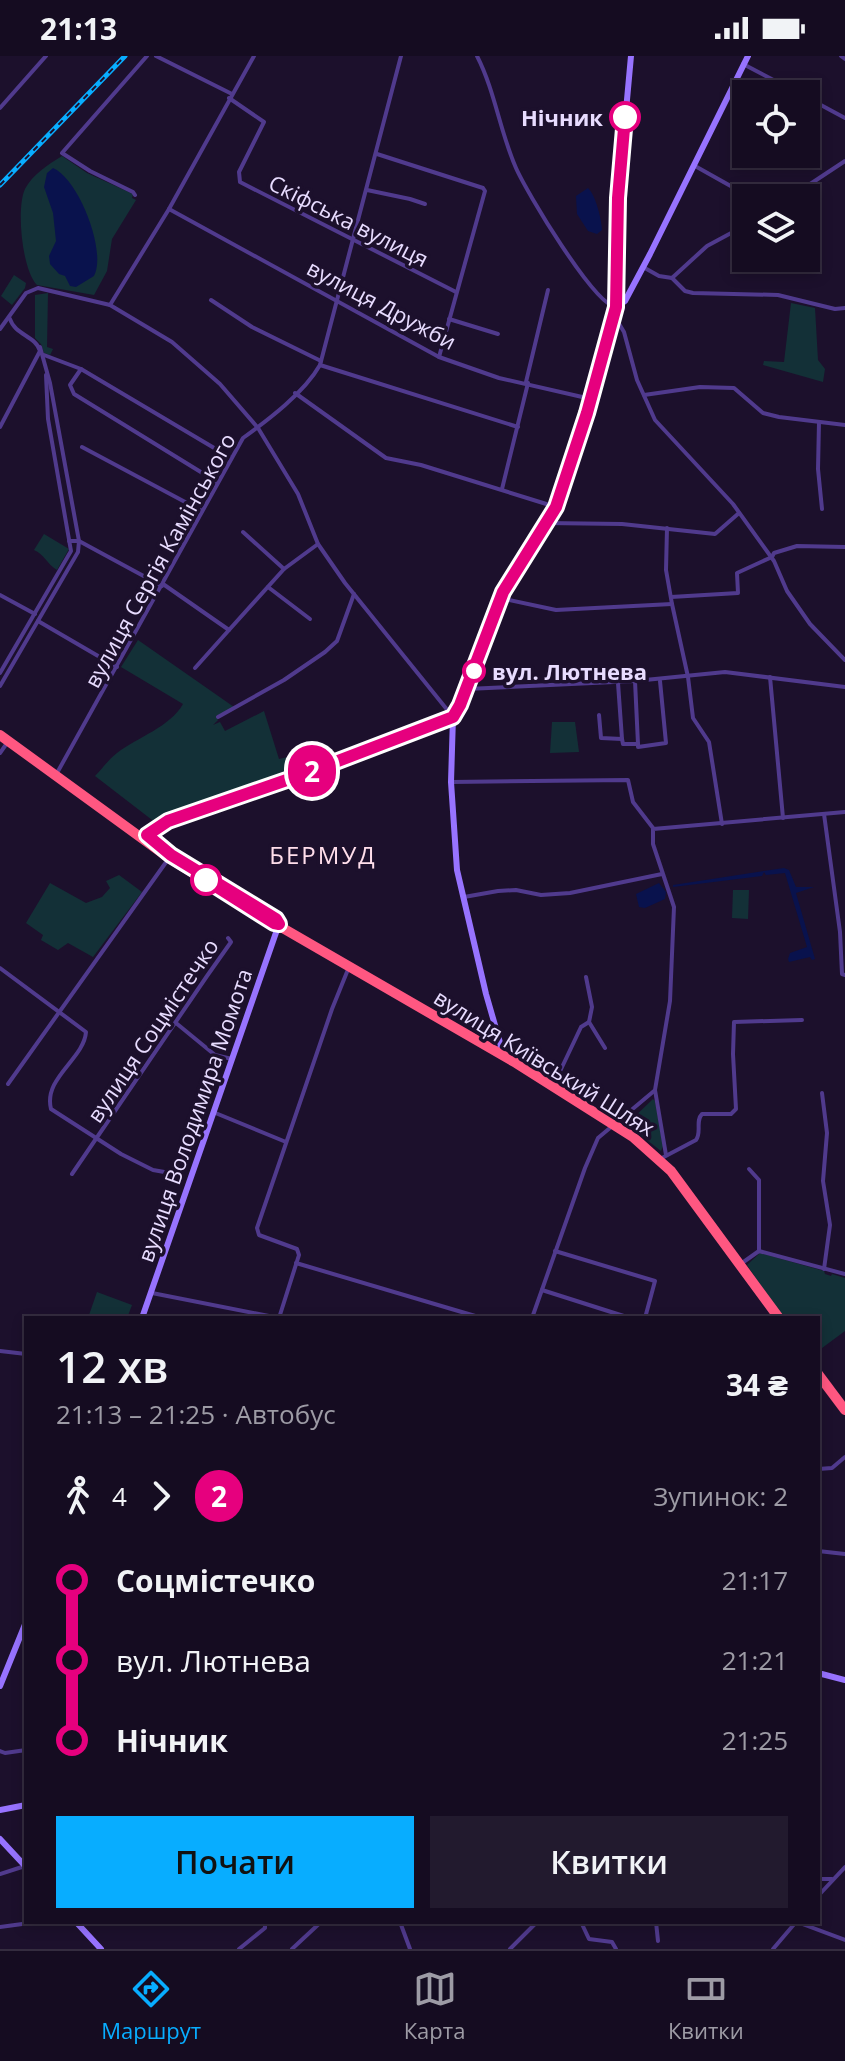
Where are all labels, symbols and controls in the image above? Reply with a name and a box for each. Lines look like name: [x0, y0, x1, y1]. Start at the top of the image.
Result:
text: 21:13: [40, 8, 117, 49]
map controls: [732, 80, 820, 272]
button: locate: [732, 80, 820, 168]
place label: Нічник: [521, 102, 603, 132]
marker: Нічник: [610, 102, 640, 132]
street label: Скіфська вулиця: [264, 167, 434, 273]
button: layers: [732, 184, 820, 272]
street label: вулиця Дружби: [302, 252, 462, 356]
street label: вулиця Сергія Камінського: [76, 427, 242, 693]
place label: вул. Лютнева: [492, 656, 647, 686]
marker: вул. Лютнева: [463, 660, 485, 682]
line badge: 2: [286, 745, 338, 797]
text: 2: [304, 752, 320, 790]
district label: БЕРМУД: [269, 838, 377, 871]
unlabelled marker: [191, 865, 221, 895]
street label: вулиця Соцмістечко: [79, 932, 225, 1128]
street label: вулиця Володимира Момота: [130, 964, 258, 1266]
street label: вулиця Київський Шлях: [429, 982, 662, 1143]
text: 12 хв: [56, 1336, 168, 1396]
text: 34 ₴: [726, 1364, 788, 1405]
text: 21:13 – 21:25 · Автобус: [56, 1396, 336, 1432]
icon: walk: [56, 1474, 100, 1518]
icon: forward: [139, 1474, 183, 1518]
text: 2: [211, 1477, 227, 1515]
text: 4: [112, 1478, 127, 1514]
text: Зупинок: 2: [653, 1478, 788, 1514]
text: Соцмістечко: [116, 1560, 315, 1601]
text: 21:17: [722, 1562, 788, 1598]
text: вул. Лютнева: [116, 1640, 311, 1681]
text: 21:21: [722, 1642, 788, 1678]
text: Нічник: [116, 1720, 228, 1761]
text: 21:25: [722, 1722, 788, 1758]
button: Почати: [56, 1816, 414, 1908]
button: Квитки: [430, 1816, 788, 1908]
tab: Маршрут: [101, 1967, 201, 2045]
tab: Карта: [404, 1967, 465, 2045]
tab: Квитки: [668, 1967, 744, 2045]

